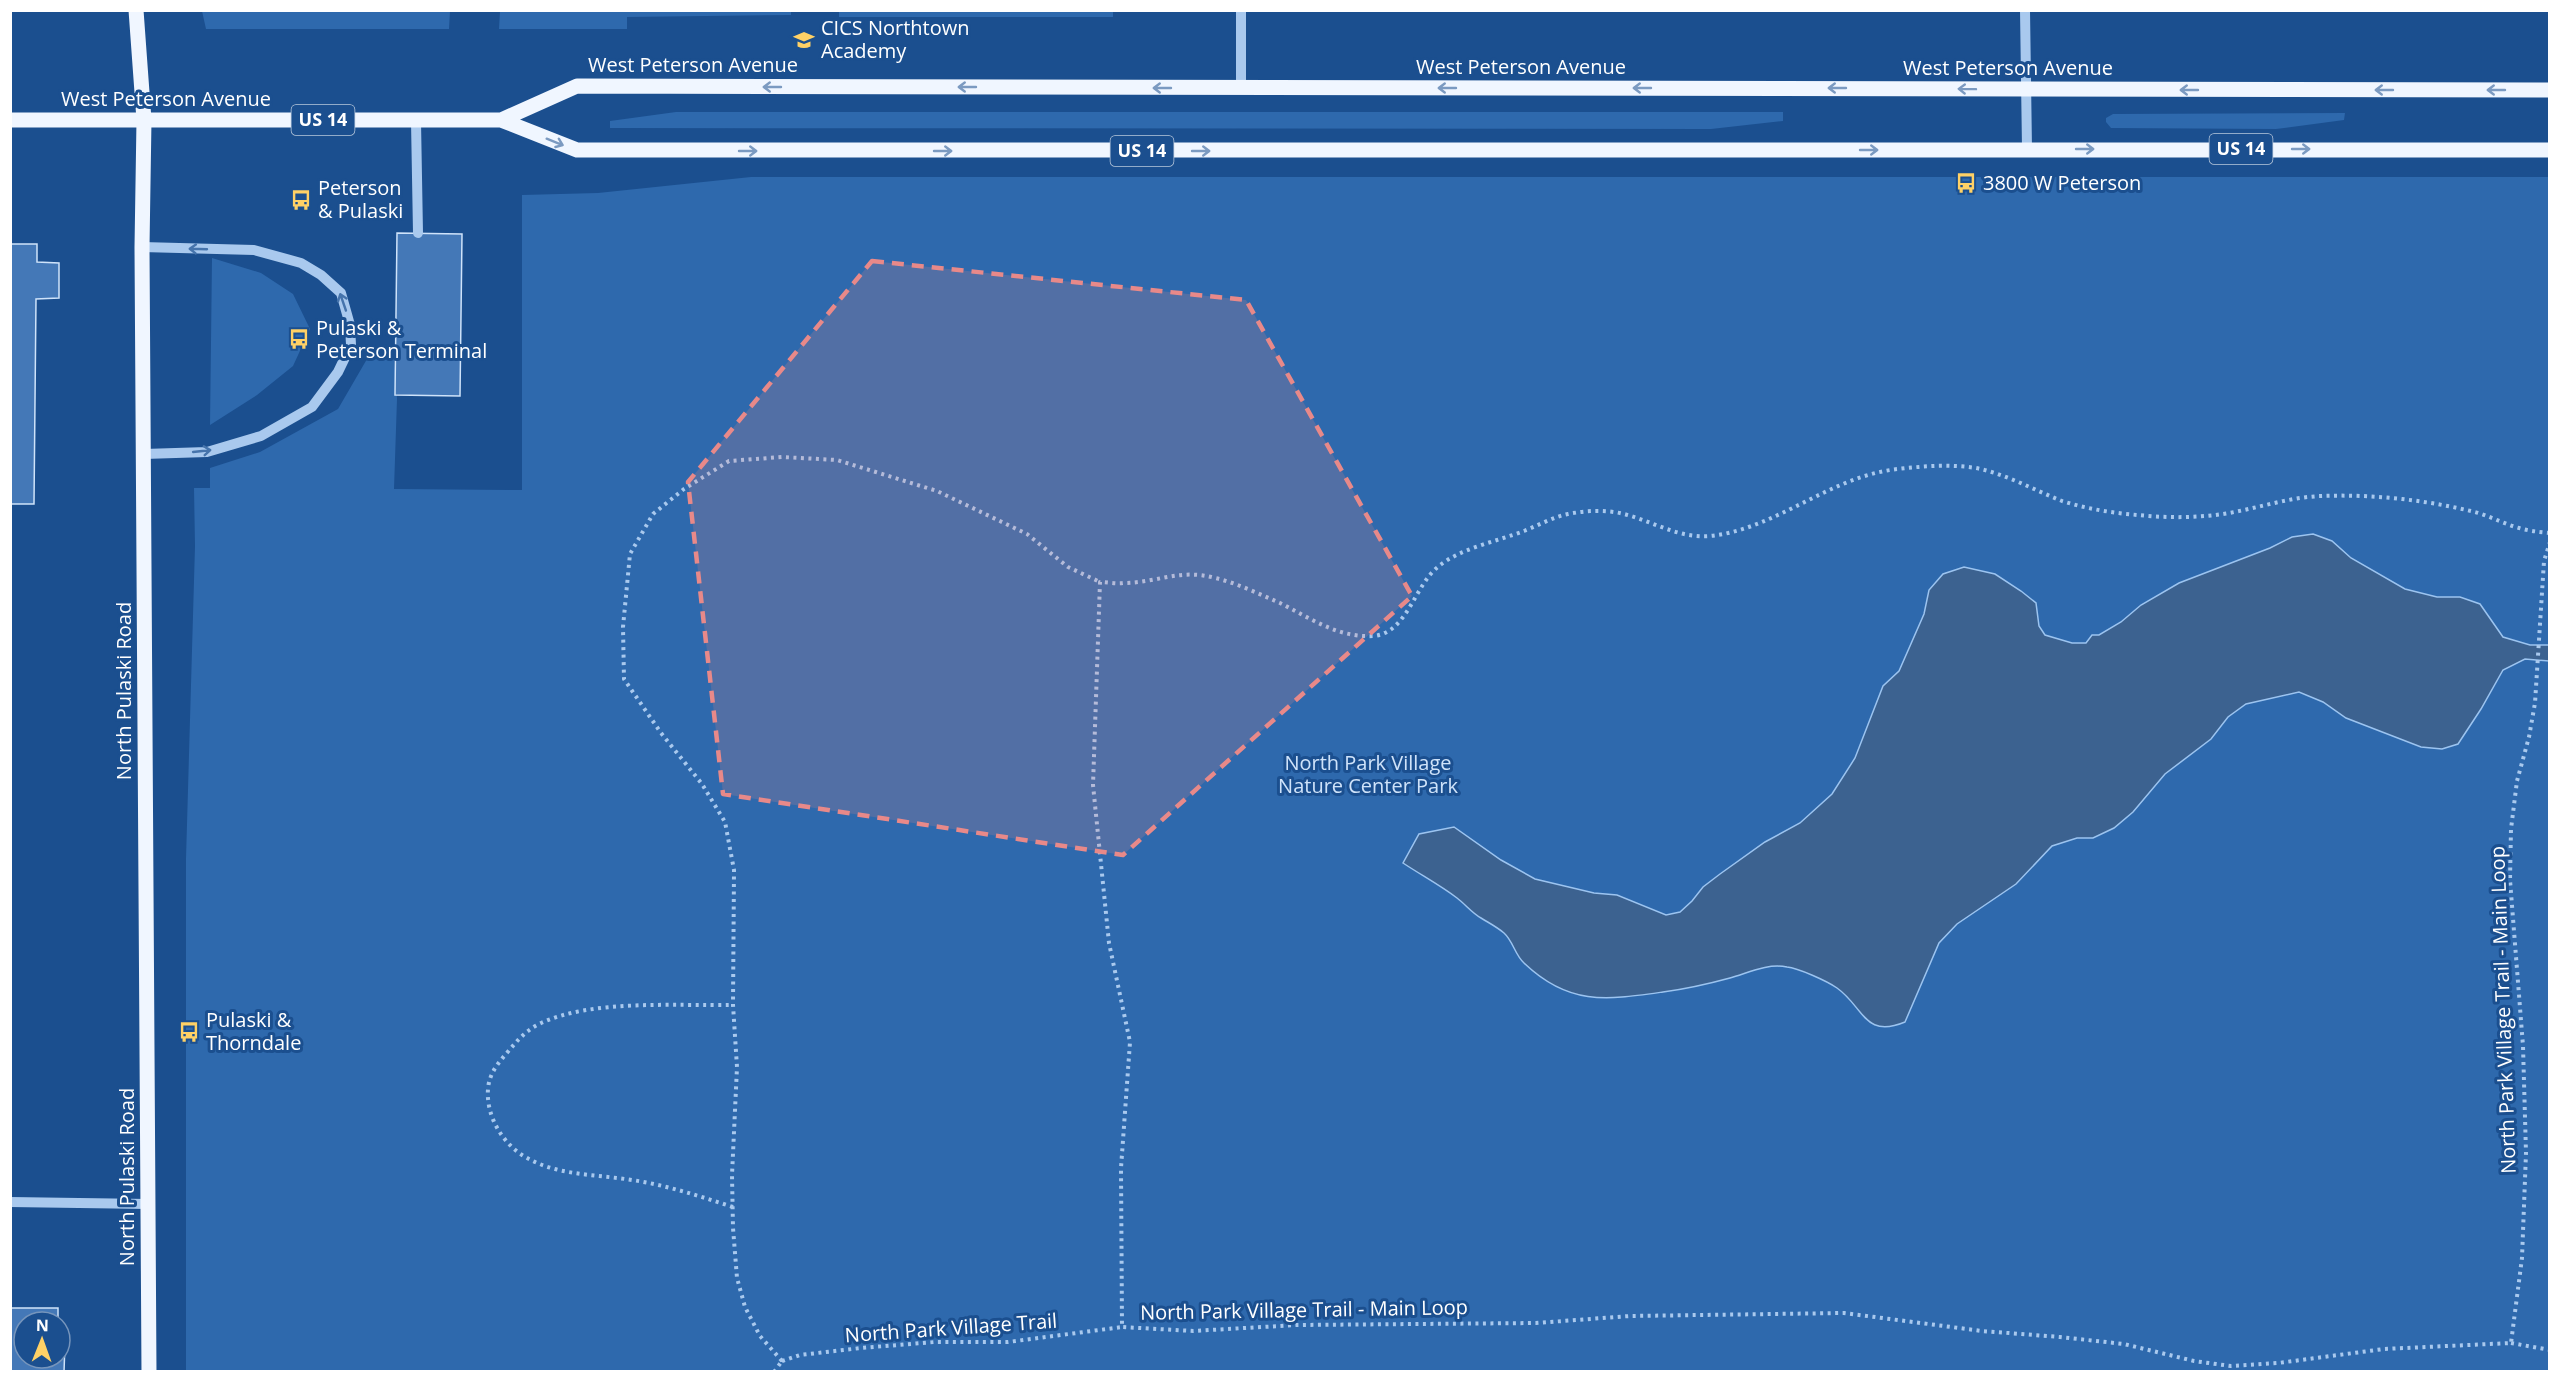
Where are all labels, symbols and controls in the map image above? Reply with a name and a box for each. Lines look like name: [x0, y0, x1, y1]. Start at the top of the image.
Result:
place label: CICS Northtown Academy: [821, 14, 970, 64]
school or university icon: CICS Northtown Academy: [792, 28, 816, 52]
street label: West Peterson Avenue: [588, 51, 798, 78]
street label: West Peterson Avenue: [1416, 53, 1626, 80]
street label: West Peterson Avenue: [1903, 54, 2113, 81]
one-way arrow: [762, 81, 782, 93]
one-way arrow: [957, 81, 977, 93]
one-way arrow: [1152, 82, 1172, 94]
one-way arrow: [1437, 82, 1457, 94]
one-way arrow: [1632, 82, 1652, 94]
one-way arrow: [1827, 82, 1847, 94]
one-way arrow: [1957, 83, 1977, 95]
one-way arrow: [2179, 84, 2199, 96]
one-way arrow: [2374, 84, 2394, 96]
one-way arrow: [2486, 84, 2506, 96]
street label: West Peterson Avenue: [61, 85, 271, 112]
road number: US 14: [292, 105, 354, 135]
road number: US 14: [2210, 134, 2272, 164]
road number: US 14: [1110, 136, 1174, 166]
one-way arrow: [545, 137, 564, 148]
one-way arrow: [2075, 143, 2095, 155]
one-way arrow: [2291, 143, 2311, 155]
one-way arrow: [1859, 144, 1879, 156]
one-way arrow: [738, 145, 758, 157]
one-way arrow: [933, 145, 953, 157]
one-way arrow: [1191, 145, 1211, 157]
place label: 3800 W Peterson: [1983, 169, 2141, 196]
bus stop icon: 3800 W Peterson: [1954, 171, 1978, 195]
place label: Peterson & Pulaski: [318, 174, 403, 224]
bus stop icon: Peterson & Pulaski: [289, 188, 313, 212]
one-way arrow: [189, 243, 209, 254]
one-way arrow: [337, 293, 348, 312]
place label: Pulaski & Peterson Terminal: [316, 314, 487, 364]
bus stop icon: Pulaski & Peterson Terminal: [287, 327, 311, 351]
one-way arrow: [192, 445, 212, 456]
street label: North Pulaski Road: [110, 602, 137, 780]
park label: North Park Village Nature Center Park: [1278, 749, 1458, 799]
street label: North Park Village Trail - Main Loop: [2483, 846, 2522, 1174]
place label: Pulaski & Thorndale: [206, 1006, 301, 1056]
bus stop icon: Pulaski & Thorndale: [177, 1020, 201, 1044]
street label: North Pulaski Road: [113, 1088, 140, 1266]
street label: North Park Village Trail - Main Loop: [1140, 1293, 1468, 1326]
street label: North Park Village Trail: [844, 1307, 1058, 1348]
north arrow: [12, 1310, 72, 1370]
text: N: [36, 1314, 49, 1336]

